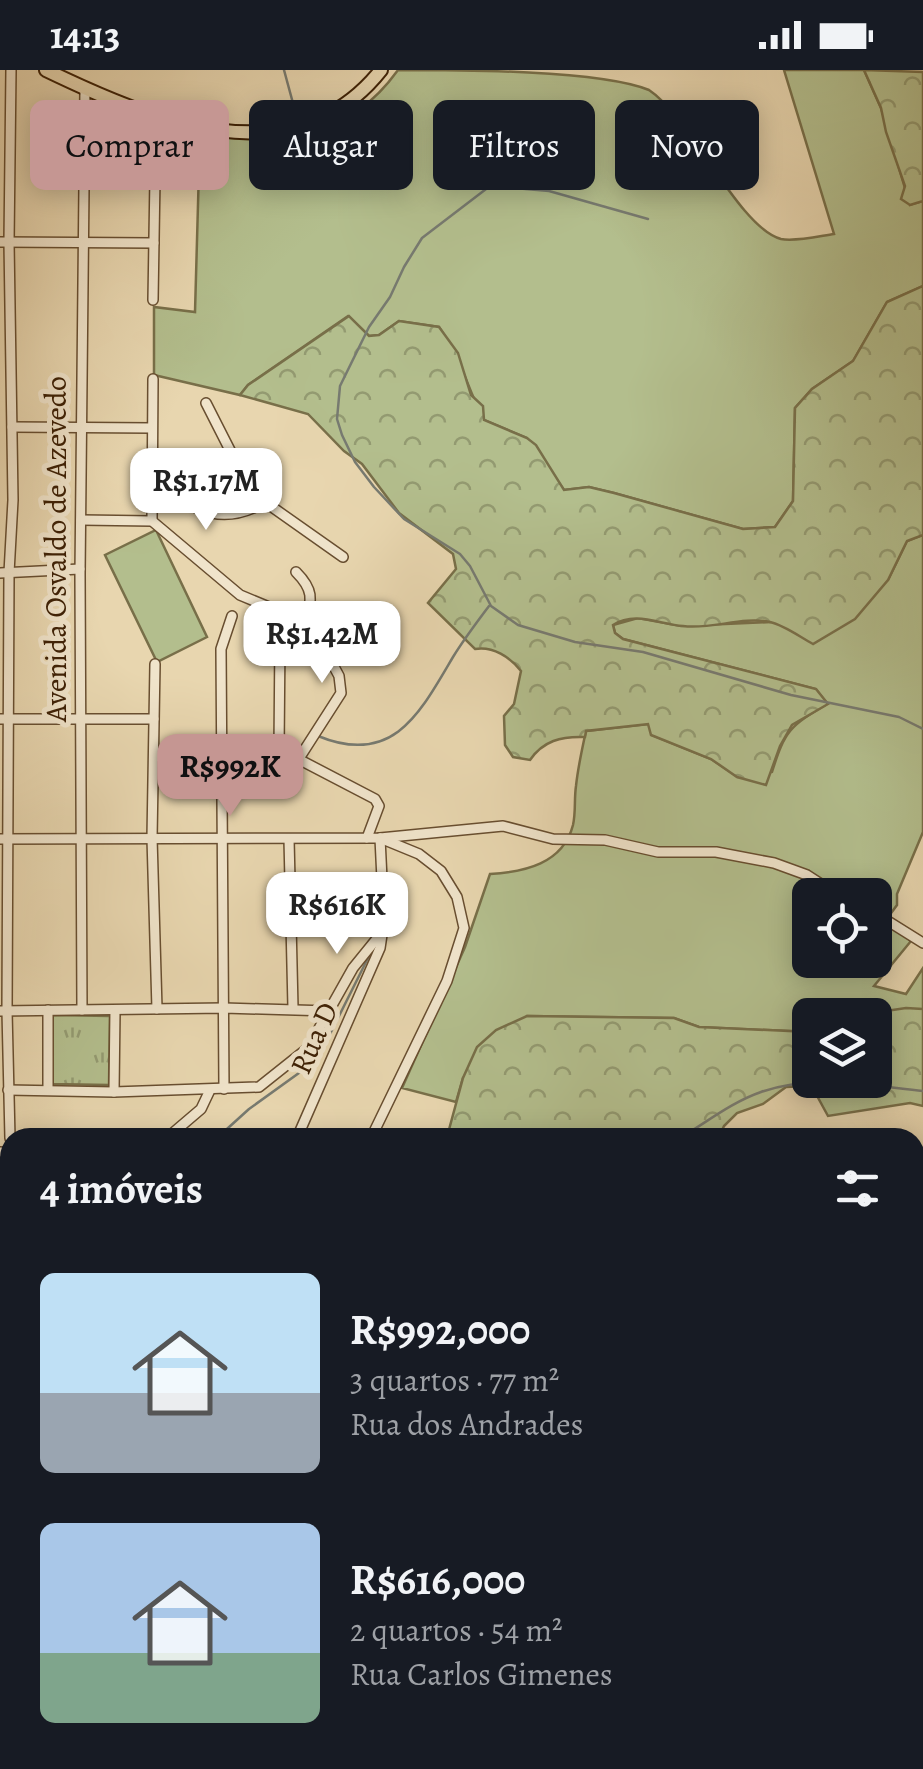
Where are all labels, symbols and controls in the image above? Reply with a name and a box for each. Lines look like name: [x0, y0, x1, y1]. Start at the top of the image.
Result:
text: 14:13: [50, 9, 120, 61]
chip: Comprar: [30, 100, 229, 190]
chip: Alugar: [249, 100, 413, 190]
chip: Filtros: [433, 100, 595, 190]
chip: Novo: [615, 100, 759, 190]
street label: Avenida Osvaldo de Azevedo: [36, 376, 76, 723]
pin: R$1.17M: [114, 448, 298, 533]
text: R$1.17M: [152, 458, 260, 502]
pin: R$1.42M: [230, 601, 414, 686]
text: R$1.42M: [265, 611, 379, 655]
pin: R$992K: [149, 734, 311, 819]
text: R$992K: [179, 744, 281, 788]
pin: R$616K: [256, 872, 418, 957]
map controls: [792, 878, 892, 1098]
button: locate: [792, 878, 892, 978]
text: R$616K: [288, 882, 386, 926]
street label: Rua D: [281, 996, 347, 1080]
button: layers: [792, 998, 892, 1098]
text: 4 imóveis: [40, 1160, 203, 1217]
icon: filters: [830, 1161, 885, 1216]
text: R$992,000: [350, 1301, 530, 1358]
icon: home: [120, 1313, 240, 1433]
text: 3 quartos · 77 m²: [350, 1358, 559, 1402]
text: Rua dos Andrades: [350, 1402, 583, 1446]
text: R$616,000: [350, 1551, 525, 1608]
icon: home: [120, 1563, 240, 1683]
text: 2 quartos · 54 m²: [350, 1608, 563, 1652]
text: Rua Carlos Gimenes: [350, 1652, 613, 1696]

